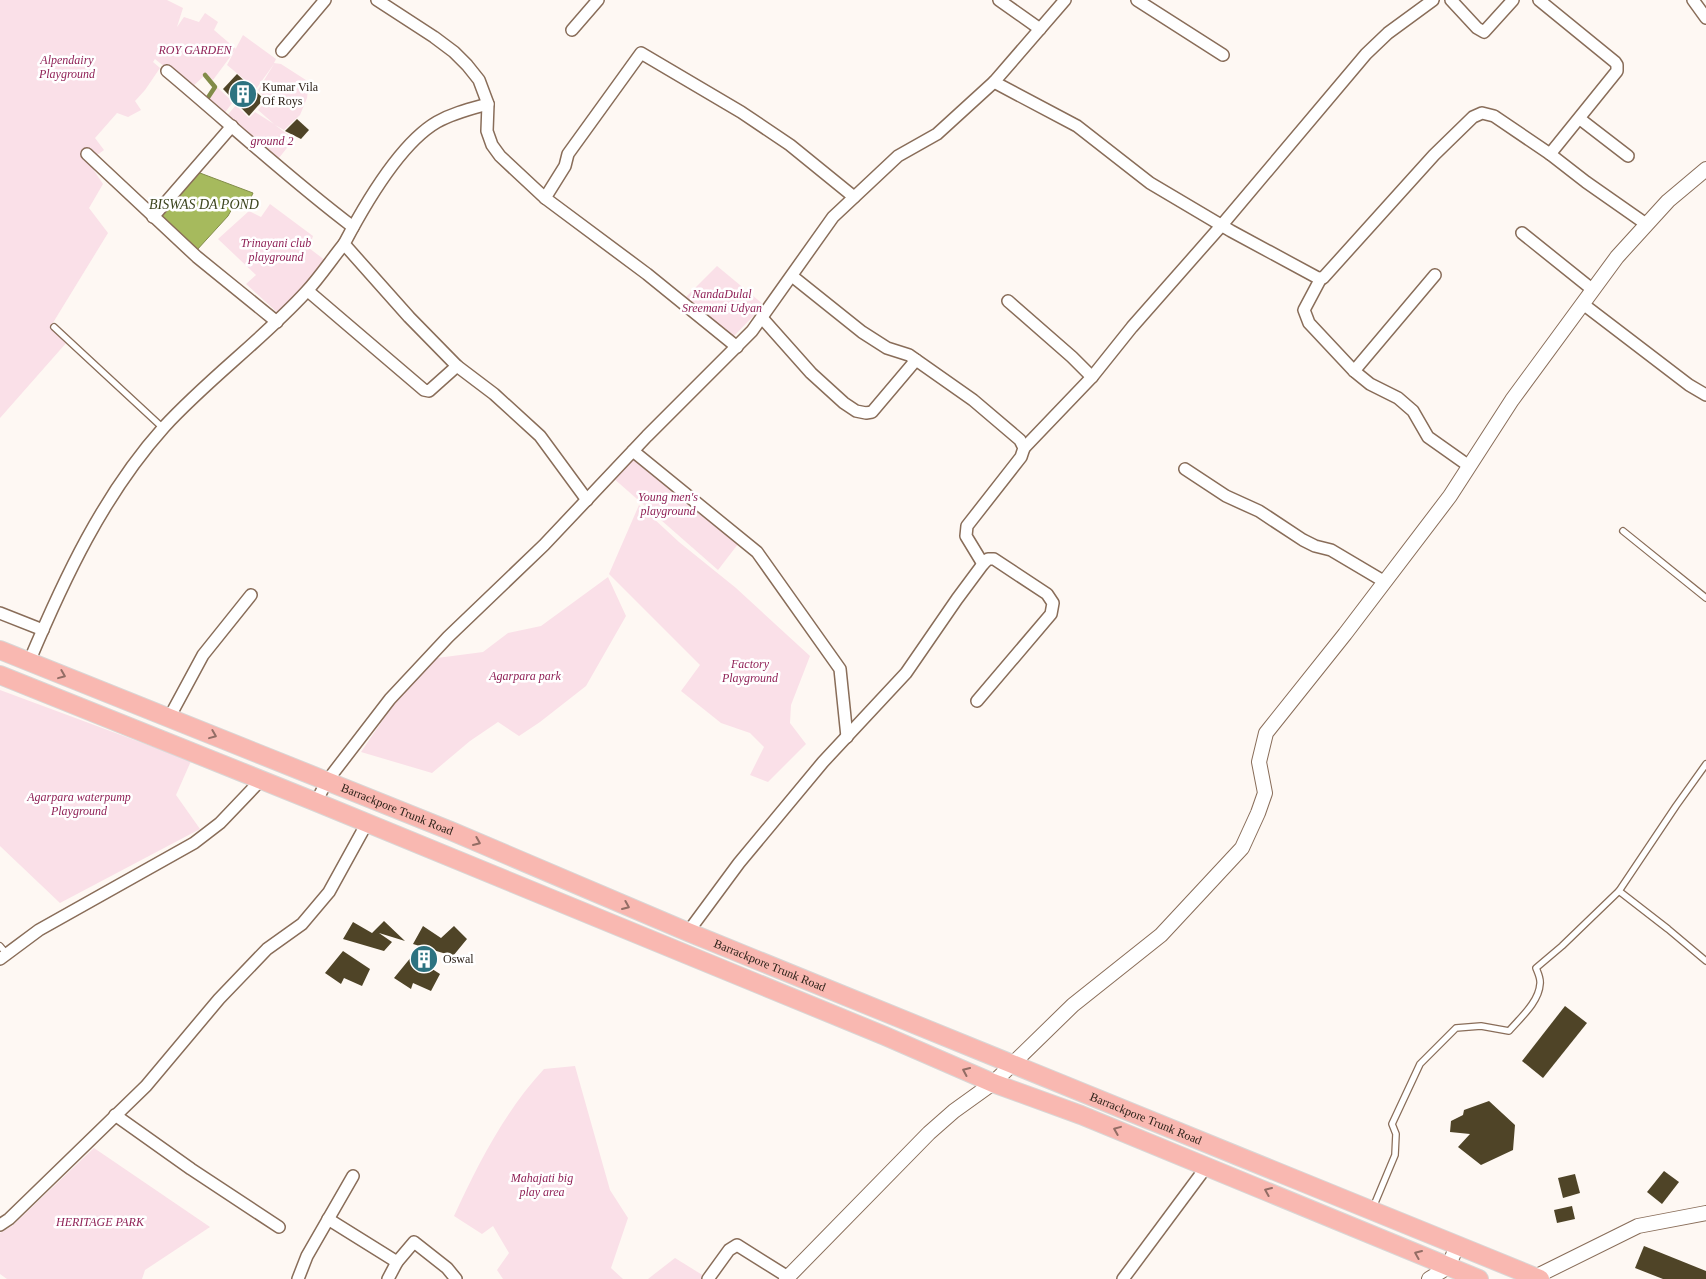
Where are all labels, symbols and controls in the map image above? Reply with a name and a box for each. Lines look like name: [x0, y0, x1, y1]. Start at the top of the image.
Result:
park label: ROY GARDEN: [158, 43, 232, 57]
park label: Alpendairy Playground: [38, 53, 96, 81]
building icon: Kumar Vila Of Roys: [228, 79, 258, 109]
place label: Kumar Vila Of Roys: [262, 80, 319, 108]
park label: ground 2: [250, 134, 294, 148]
water label: BISWAS DA POND: [149, 197, 259, 212]
park label: Trinayani club playground: [241, 236, 311, 264]
park label: NandaDulal Sreemani Udyan: [682, 287, 762, 315]
park label: Young men's playground: [638, 490, 698, 518]
park label: Factory Playground: [721, 657, 779, 685]
one-way arrow: [57, 669, 65, 679]
park label: Agarpara park: [488, 669, 562, 683]
one-way arrow: [208, 729, 216, 739]
street label: Barrackpore Trunk Road: [339, 781, 455, 838]
park label: Agarpara waterpump Playground: [26, 790, 131, 818]
one-way arrow: [472, 835, 481, 846]
one-way arrow: [621, 899, 630, 910]
street label: Barrackpore Trunk Road: [712, 936, 828, 994]
building icon: Oswal: [409, 944, 439, 974]
place label: Oswal: [443, 952, 474, 966]
one-way arrow: [962, 1067, 971, 1078]
street label: Barrackpore Trunk Road: [1088, 1089, 1204, 1147]
one-way arrow: [1114, 1125, 1122, 1135]
park label: Mahajati big play area: [510, 1171, 573, 1199]
one-way arrow: [1264, 1187, 1273, 1198]
park label: HERITAGE PARK: [55, 1215, 145, 1229]
one-way arrow: [1414, 1249, 1423, 1260]

